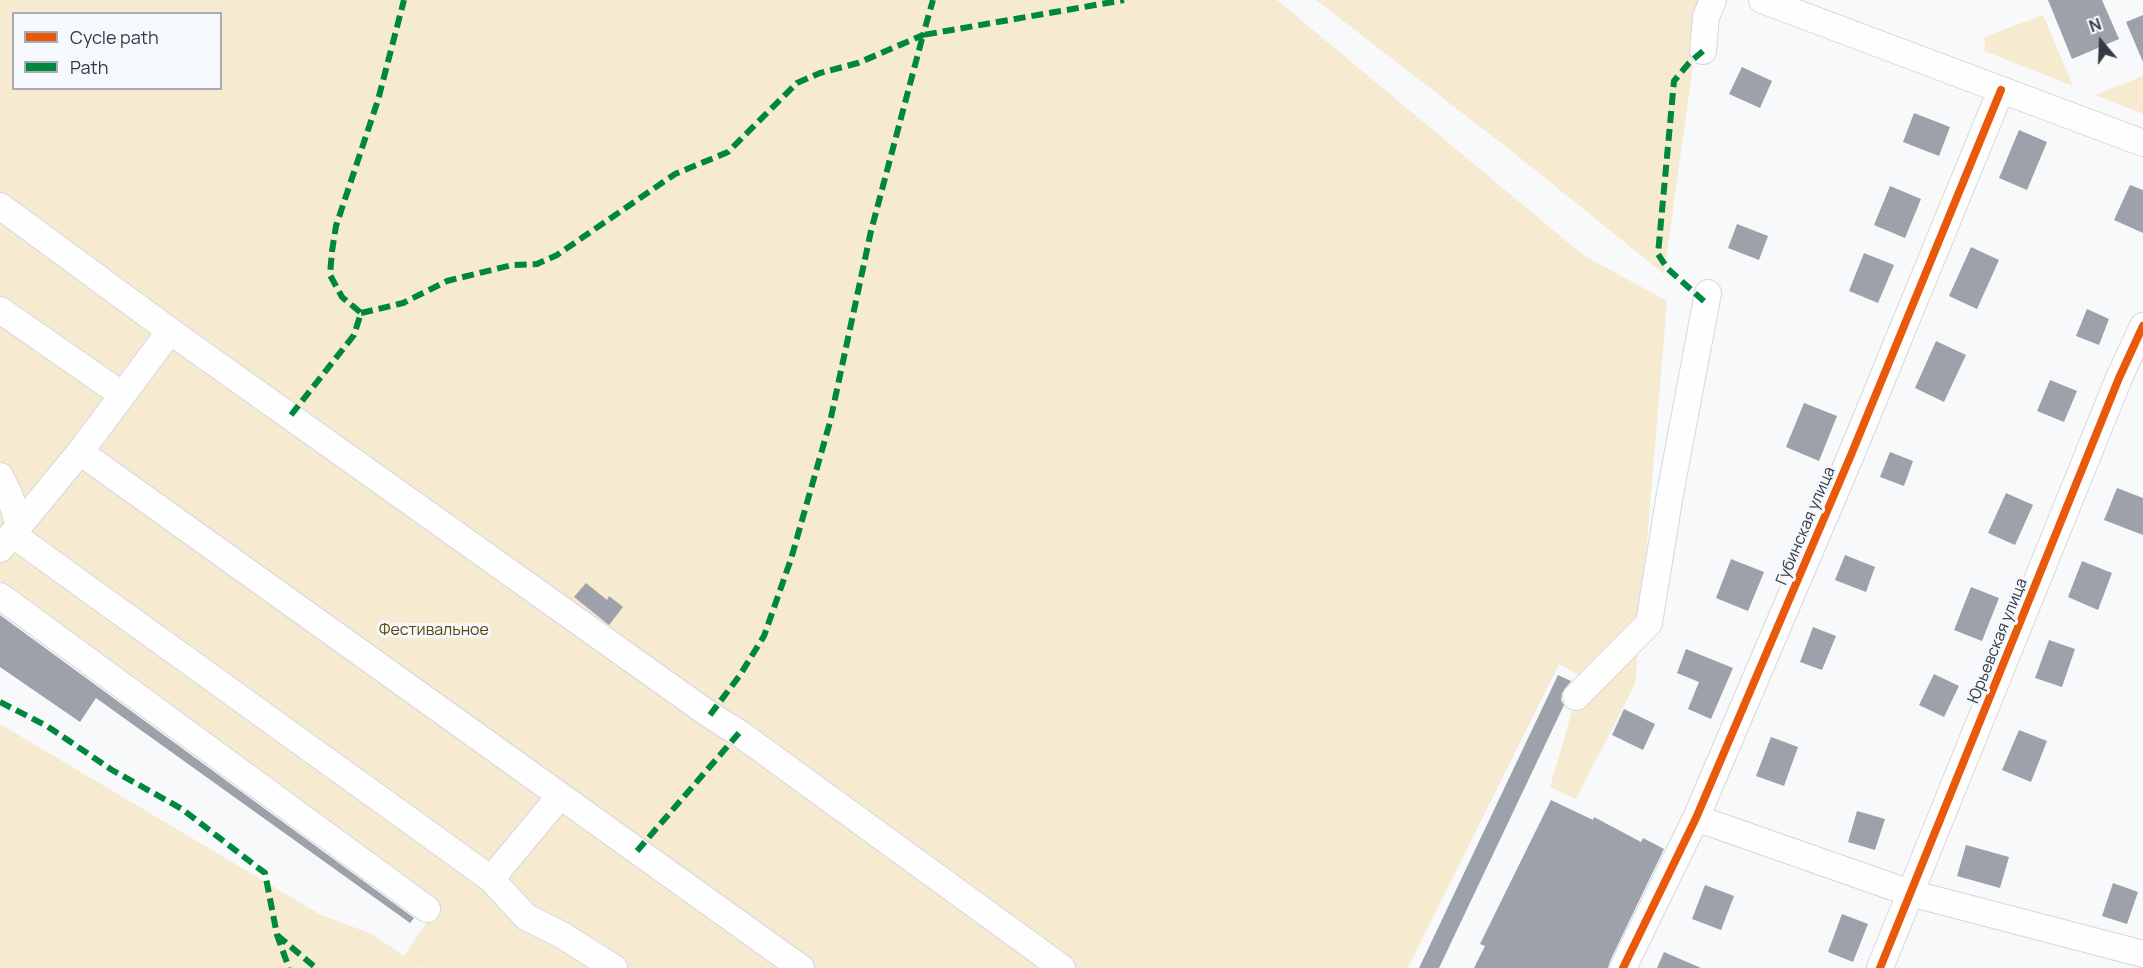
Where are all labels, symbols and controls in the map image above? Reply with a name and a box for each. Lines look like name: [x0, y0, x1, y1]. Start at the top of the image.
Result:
legend: [12, 12, 222, 90]
north arrow: [2071, 12, 2131, 72]
text: N: [2086, 13, 2104, 37]
text: Cycle path: [70, 25, 159, 49]
text: Path: [70, 55, 108, 79]
street label: Губинская улица: [1772, 464, 1840, 588]
street label: Юрьевская улица: [1964, 575, 2032, 707]
park label: Фестивальное: [379, 621, 489, 641]

